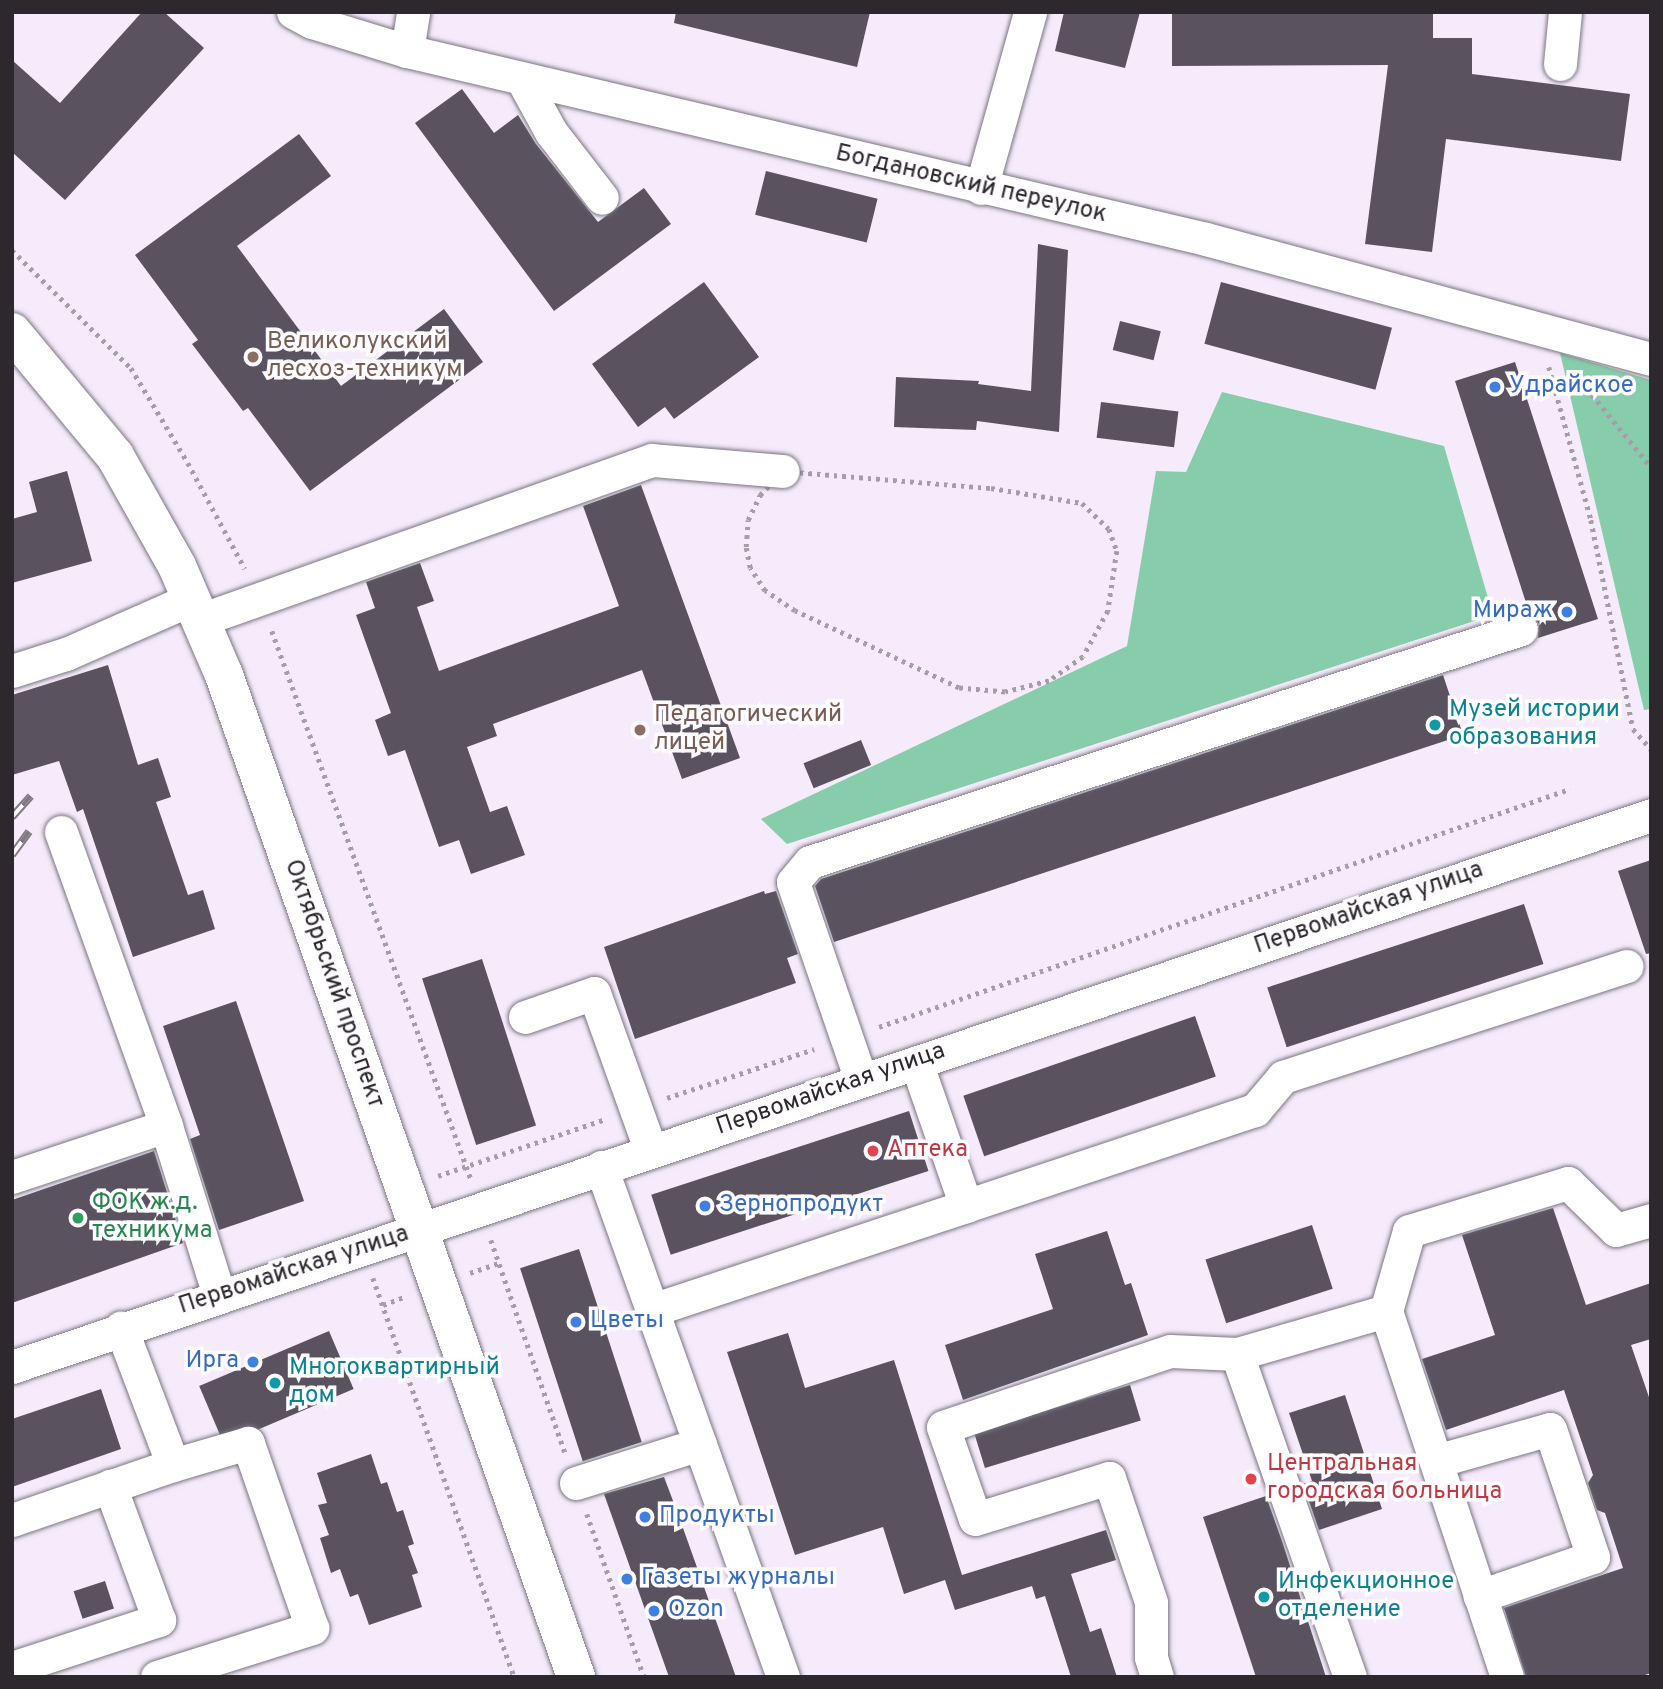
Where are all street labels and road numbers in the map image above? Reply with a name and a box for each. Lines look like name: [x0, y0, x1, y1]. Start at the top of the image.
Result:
street label: Богдановский переулок: [833, 140, 1109, 230]
street label: Октябрьский проспект: [277, 856, 389, 1112]
street label: Первомайская улица: [1251, 856, 1487, 962]
street label: Первомайская улица: [713, 1037, 949, 1143]
street label: Первомайская улица: [175, 1220, 413, 1322]

